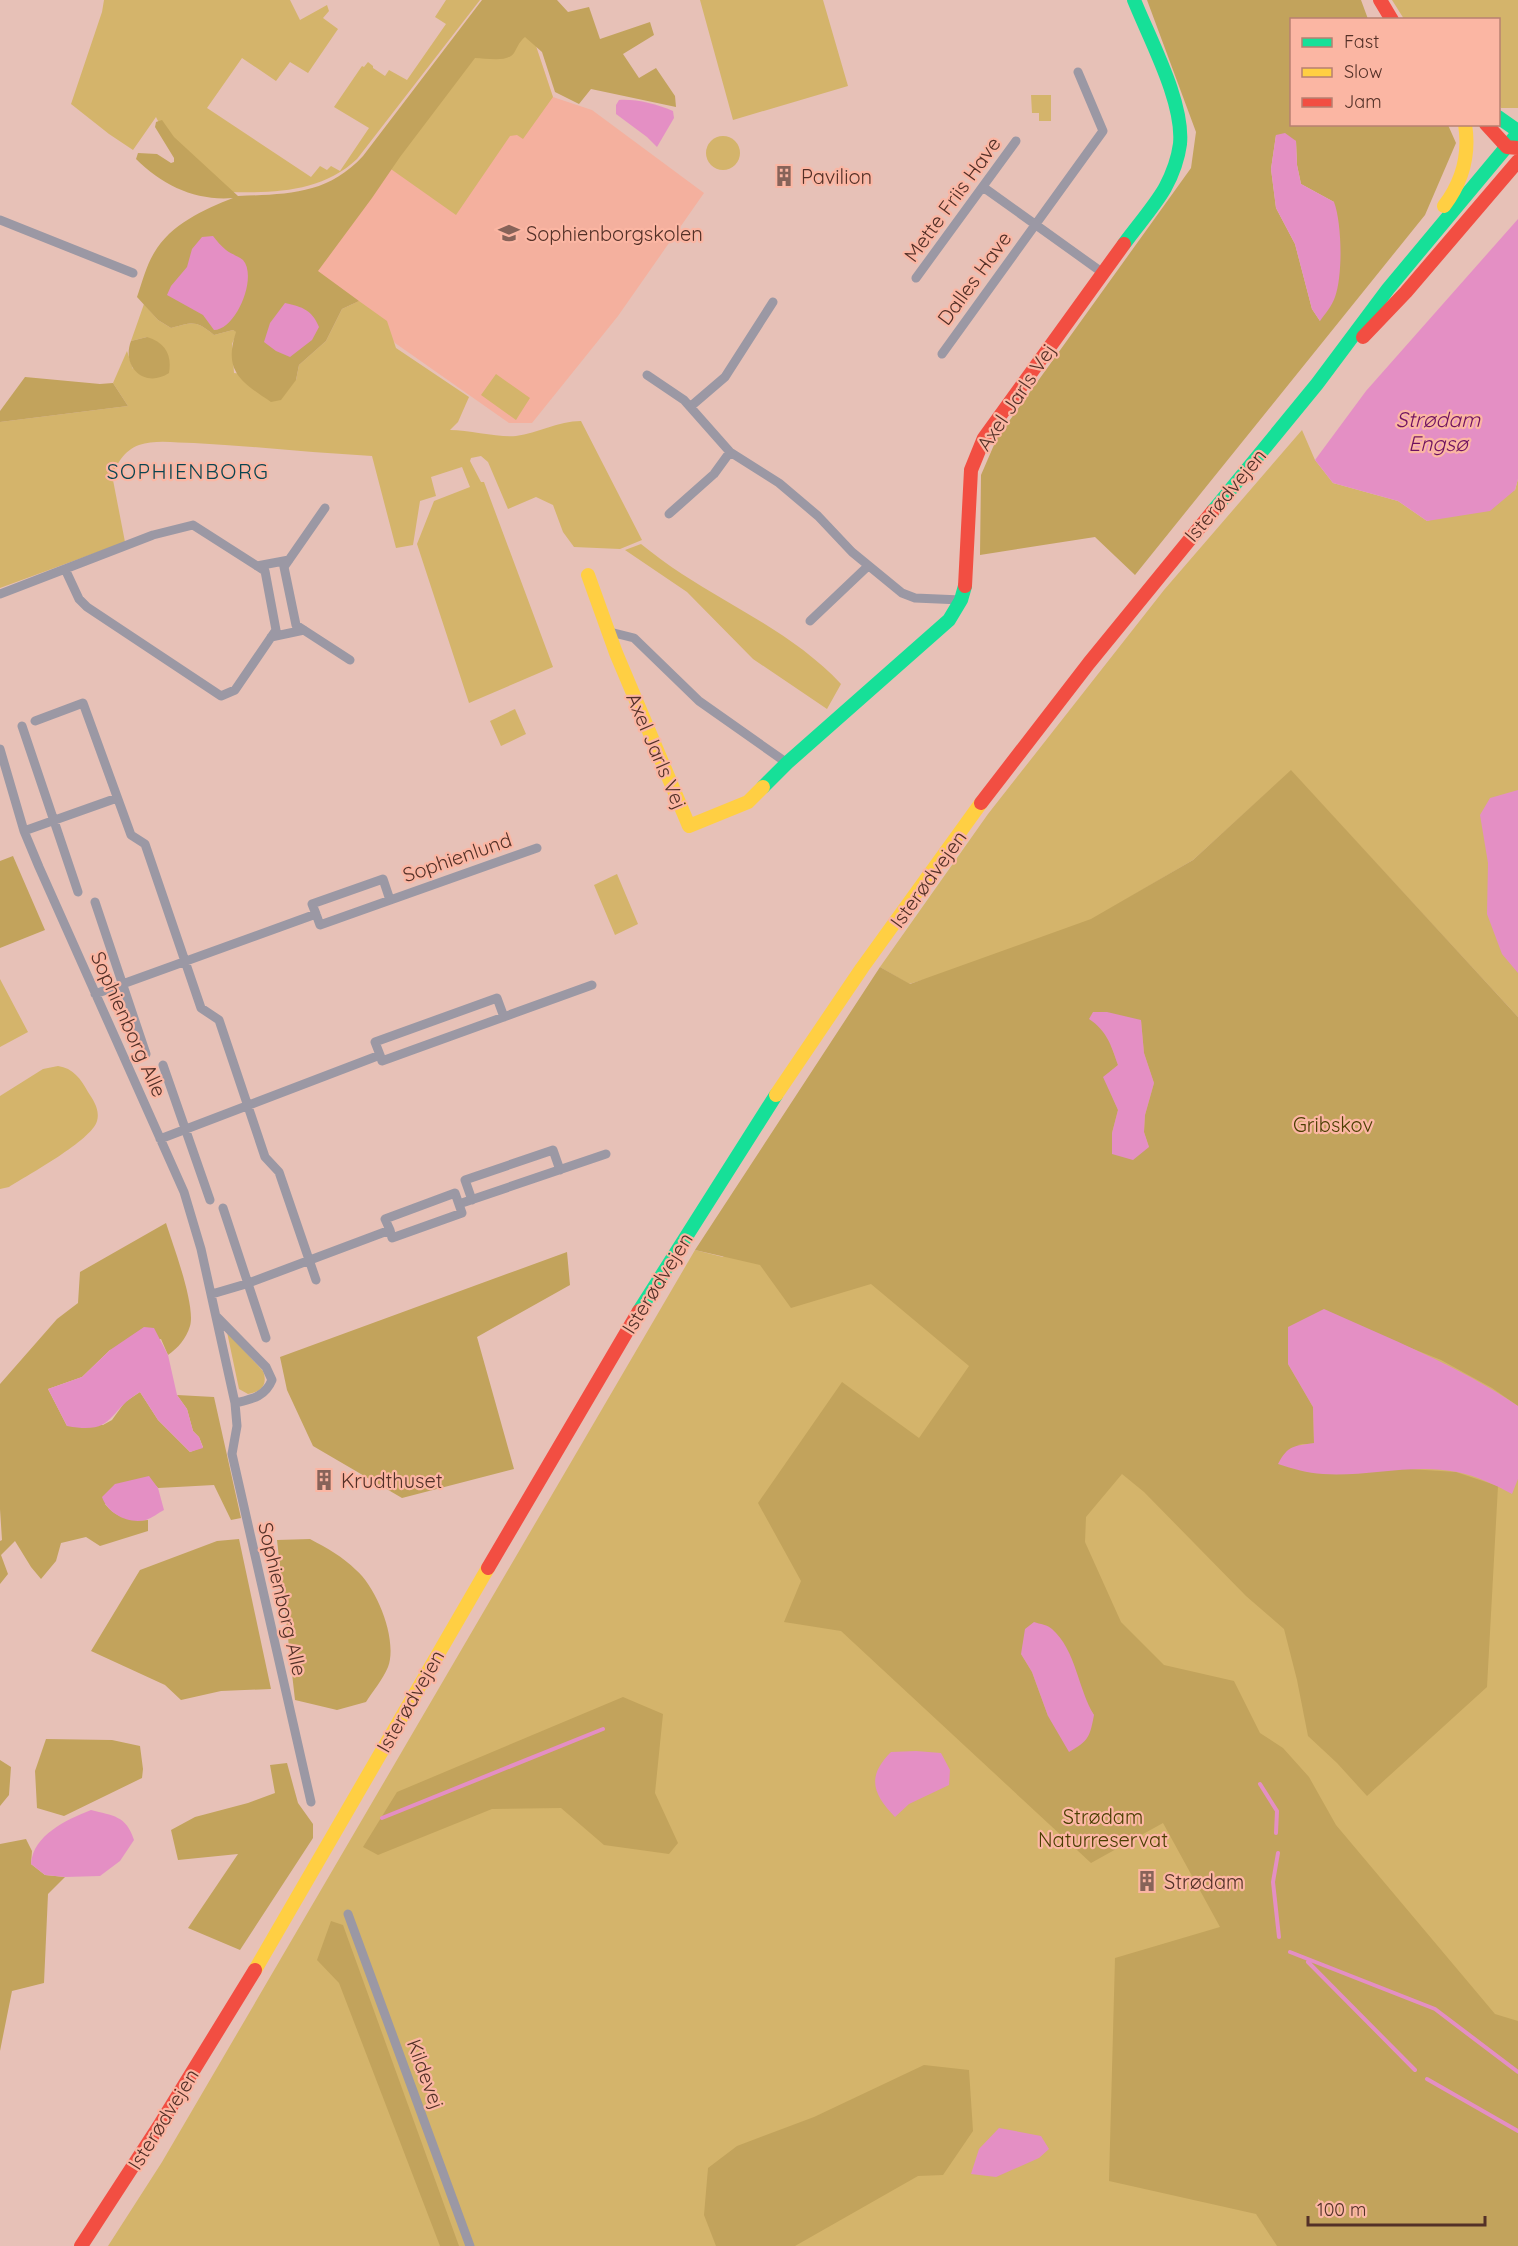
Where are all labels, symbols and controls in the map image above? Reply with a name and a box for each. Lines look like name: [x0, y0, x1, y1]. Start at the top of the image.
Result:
legend: [1290, 18, 1500, 126]
text: Fast: [1344, 30, 1379, 53]
text: Slow: [1344, 60, 1382, 83]
text: Jam: [1344, 90, 1382, 113]
street label: Mette Friis Have: [898, 132, 1006, 266]
building icon: Pavilion: [772, 164, 796, 188]
place label: Pavilion: [801, 164, 872, 189]
school or university icon: Sophienborgskolen: [497, 221, 521, 245]
place label: Sophienborgskolen: [526, 221, 703, 246]
street label: Dalles Have: [932, 226, 1016, 330]
street label: Axel Jarls Vej: [971, 339, 1061, 455]
water label: Strødam Engsø: [1396, 406, 1481, 456]
street label: Isterødvejen: [1179, 443, 1271, 547]
district label: SOPHIENBORG: [107, 458, 269, 484]
street label: Axel Jarls Vej: [621, 689, 693, 813]
street label: Isterødvejen: [884, 825, 972, 933]
street label: Sophienlund: [399, 827, 515, 887]
street label: Sophienborg Alle: [86, 947, 172, 1101]
park label: Gribskov: [1293, 1112, 1373, 1137]
street label: Isterødvejen: [616, 1228, 698, 1338]
building icon: Krudthuset: [312, 1468, 336, 1492]
place label: Krudthuset: [341, 1468, 443, 1493]
street label: Sophienborg Alle: [253, 1520, 313, 1678]
street label: Isterødvejen: [371, 1645, 449, 1757]
park label: Strødam Naturreservat: [1038, 1804, 1168, 1852]
building icon: Strødam: [1135, 1869, 1159, 1893]
place label: Strødam: [1164, 1869, 1244, 1894]
street label: Kildevej: [402, 2036, 450, 2112]
street label: Isterødvejen: [122, 2064, 204, 2174]
scale bar: [1308, 2189, 1485, 2227]
text: 100 m: [1317, 2198, 1366, 2221]

